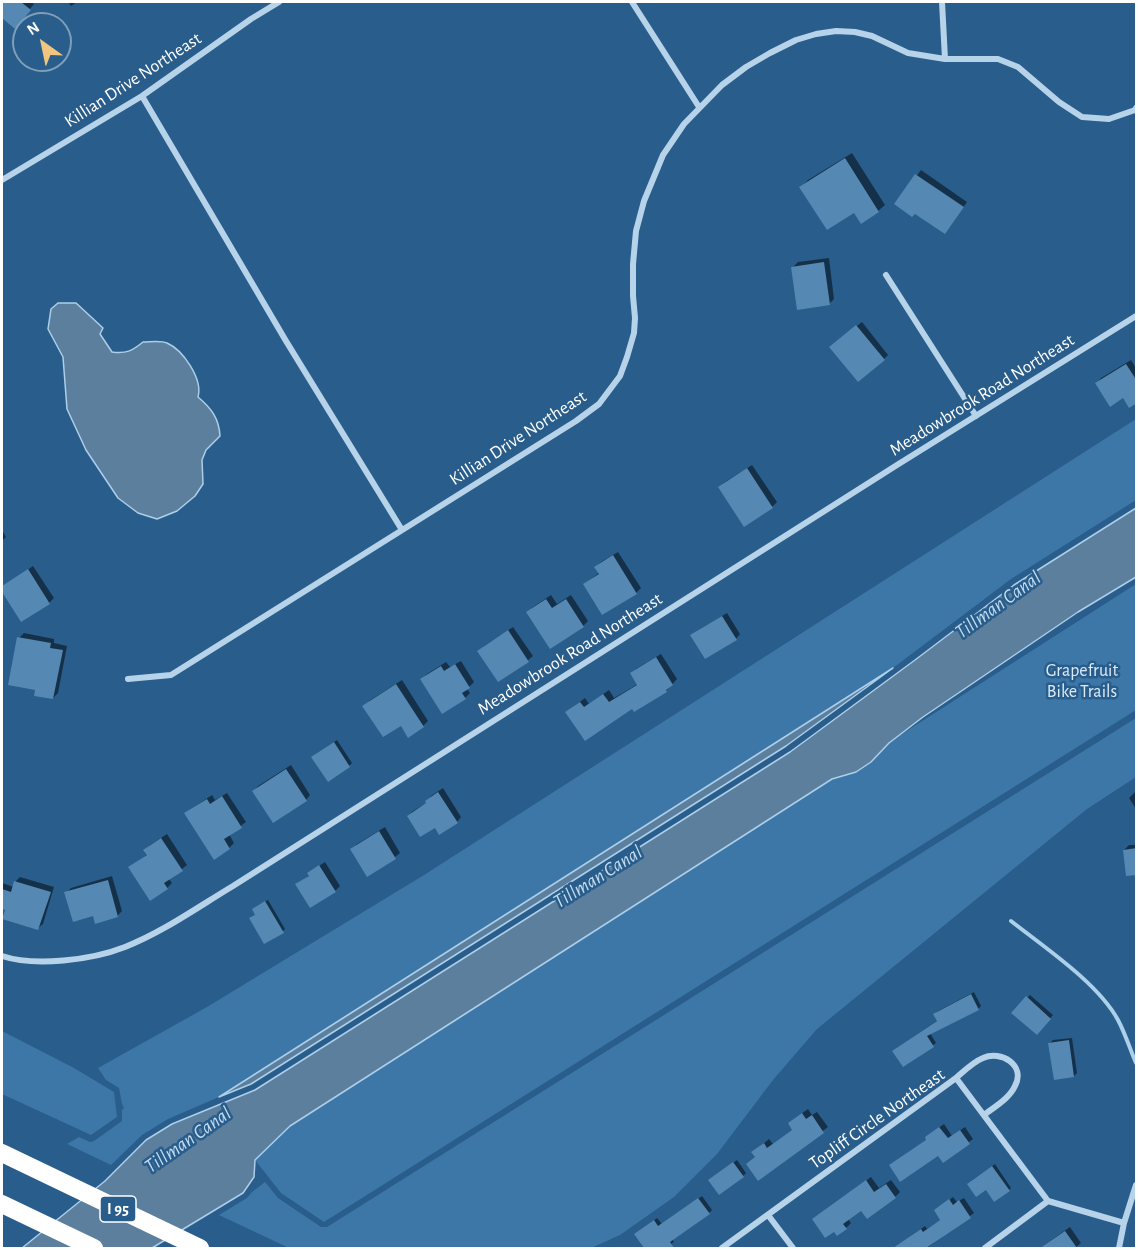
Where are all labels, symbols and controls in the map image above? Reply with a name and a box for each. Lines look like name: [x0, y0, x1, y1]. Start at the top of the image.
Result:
north arrow: [12, 12, 72, 72]
text: N: [24, 19, 42, 38]
street label: Killian Drive Northeast: [61, 28, 205, 132]
street label: Meadowbrook Road Northeast: [886, 329, 1078, 461]
street label: Killian Drive Northeast: [446, 386, 590, 490]
water label: Tillman Canal: [950, 566, 1046, 644]
street label: Meadowbrook Road Northeast: [474, 588, 666, 720]
park label: Grapefruit Bike Trails: [1046, 660, 1118, 702]
water label: Tillman Canal: [549, 840, 647, 914]
street label: Topliff Circle Northeast: [805, 1064, 949, 1174]
water label: Tillman Canal: [140, 1101, 236, 1179]
road number: I 95: [100, 1196, 136, 1222]

